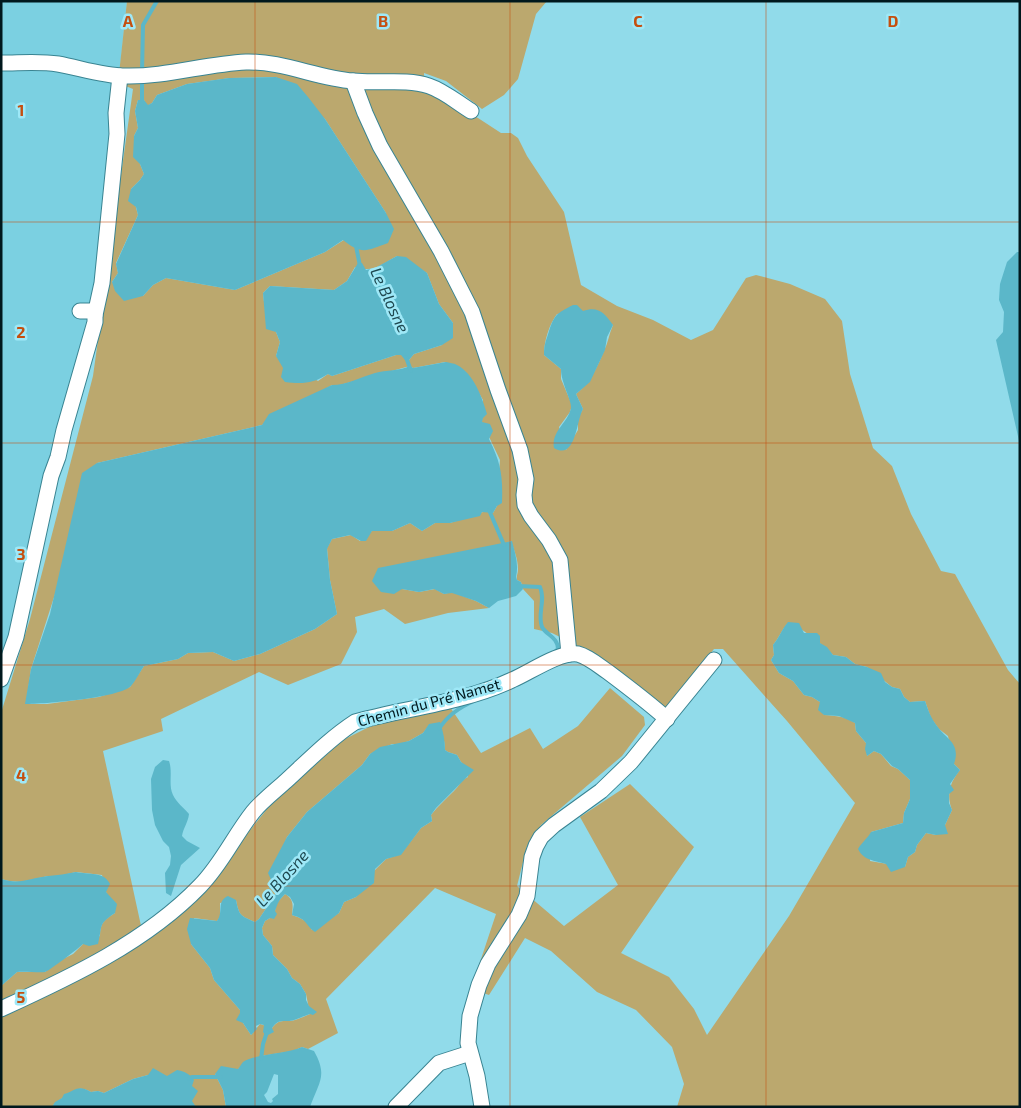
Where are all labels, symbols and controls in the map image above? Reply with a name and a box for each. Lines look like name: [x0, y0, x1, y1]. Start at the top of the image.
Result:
text: A: [123, 11, 134, 30]
text: B: [378, 11, 388, 30]
text: C: [633, 11, 643, 30]
text: D: [888, 11, 899, 30]
text: 1: [18, 100, 24, 119]
water label: Le Blosne: [367, 264, 414, 336]
text: 2: [16, 322, 26, 341]
text: 3: [16, 544, 26, 563]
street label: Chemin du Pré Namet: [356, 674, 502, 730]
text: 4: [16, 765, 26, 784]
water label: Le Blosne: [251, 845, 312, 910]
text: 5: [17, 987, 26, 1006]

